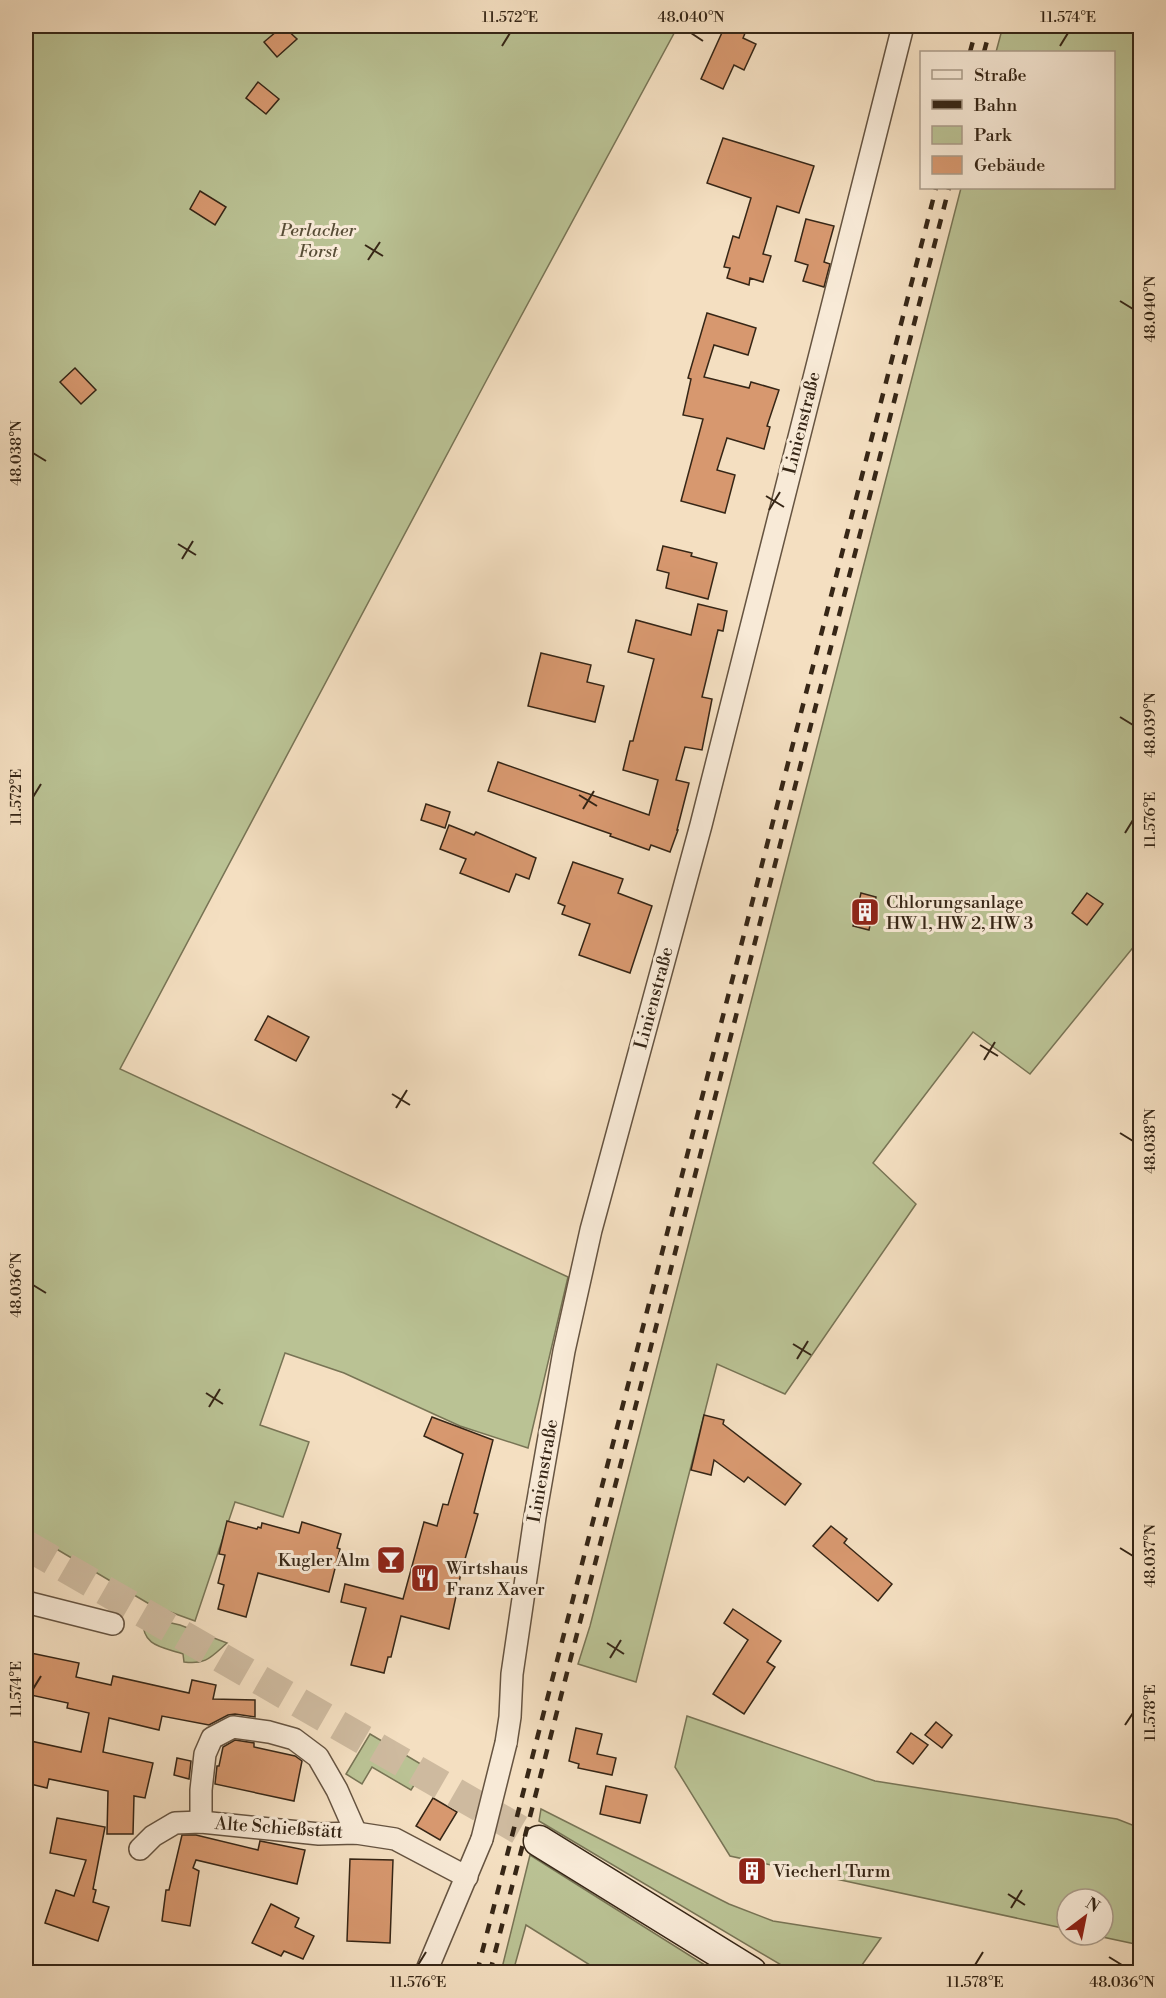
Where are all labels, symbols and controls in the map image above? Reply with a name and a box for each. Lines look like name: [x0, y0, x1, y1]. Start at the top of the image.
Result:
text: 11.572°E: [482, 8, 538, 27]
text: 48.040°N: [658, 8, 724, 27]
text: 11.574°E: [1040, 8, 1096, 27]
legend: [920, 51, 1115, 189]
text: Straße: [974, 64, 1027, 87]
text: Bahn: [973, 94, 1017, 117]
text: Park: [974, 124, 1013, 147]
text: Gebäude: [974, 154, 1045, 177]
park label: Perlacher Forst: [279, 219, 356, 263]
text: 48.040°N: [1141, 276, 1160, 342]
street label: Linienstraße: [778, 369, 826, 477]
text: 48.038°N: [7, 420, 26, 486]
text: 48.039°N: [1141, 692, 1160, 758]
text: 11.572°E: [7, 769, 26, 825]
text: 11.576°E: [1141, 792, 1160, 848]
place label: Chlorungsanlage HW 1, HW 2, HW 3: [886, 891, 1034, 935]
building icon: Chlorungsanlage HW 1, HW 2, HW 3: [849, 896, 881, 928]
street label: Linienstraße: [629, 944, 679, 1052]
text: 48.038°N: [1141, 1108, 1160, 1174]
text: 48.036°N: [7, 1252, 26, 1318]
street label: Linienstraße: [523, 1417, 563, 1525]
text: 48.037°N: [1141, 1524, 1160, 1588]
bar icon: Kugler Alm: [375, 1544, 407, 1576]
place label: Kugler Alm: [278, 1549, 370, 1572]
place label: Wirtshaus Franz Xaver: [445, 1557, 545, 1601]
restaurant icon: Wirtshaus Franz Xaver: [409, 1562, 441, 1594]
text: 11.574°E: [7, 1661, 26, 1717]
text: 11.578°E: [1141, 1684, 1160, 1742]
street label: Alte Schießstätt: [213, 1812, 344, 1844]
building icon: Viecherl Turm: [736, 1855, 768, 1887]
place label: Viecherl Turm: [772, 1860, 891, 1883]
north arrow: [1055, 1887, 1115, 1947]
text: N: [1082, 1893, 1103, 1917]
text: 11.576°E: [390, 1973, 446, 1992]
text: 11.578°E: [946, 1973, 1004, 1992]
text: 48.036°N: [1089, 1973, 1155, 1992]

